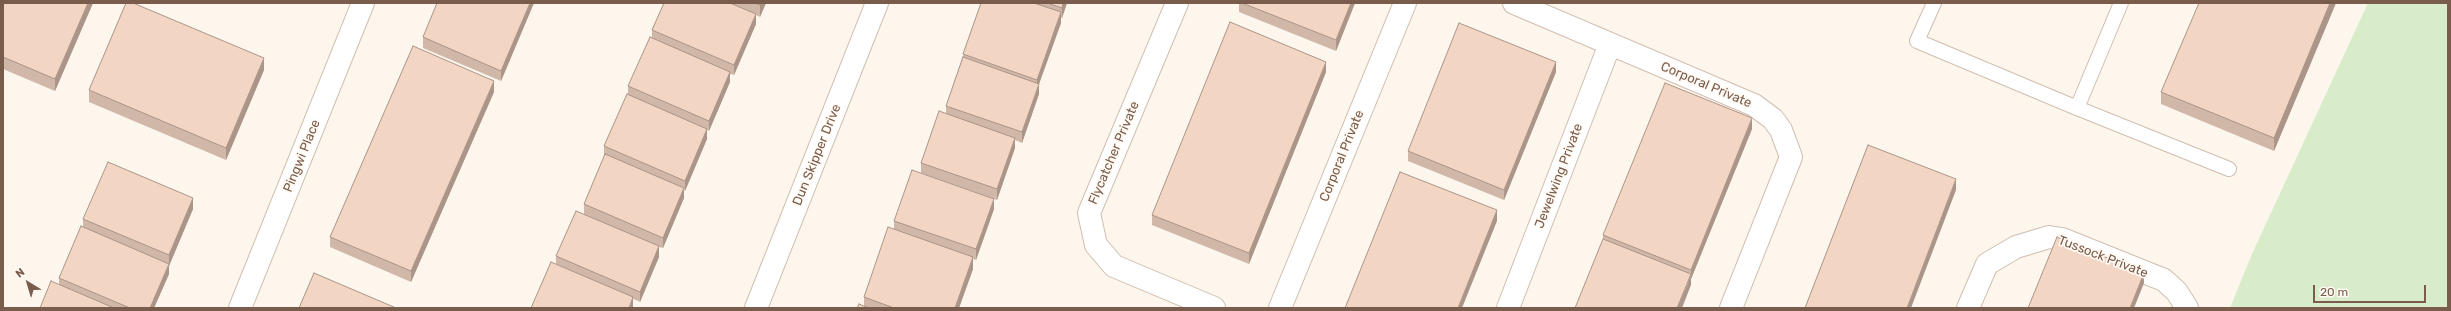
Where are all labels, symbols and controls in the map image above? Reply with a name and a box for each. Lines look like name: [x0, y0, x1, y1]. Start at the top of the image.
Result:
street label: Corporal Private: [1658, 59, 1754, 111]
street label: Flycatcher Private: [1085, 99, 1143, 207]
street label: Dun Skipper Drive: [790, 102, 844, 208]
street label: Corporal Private: [1317, 108, 1367, 204]
street label: Pingwi Place: [280, 117, 324, 195]
street label: Jewelwing Private: [1532, 121, 1586, 231]
street label: Tussock Private: [2056, 233, 2150, 281]
north arrow: [8, 263, 48, 303]
text: N: [13, 266, 27, 281]
scale bar: [2315, 277, 2428, 303]
text: 20 m: [2320, 285, 2348, 299]

